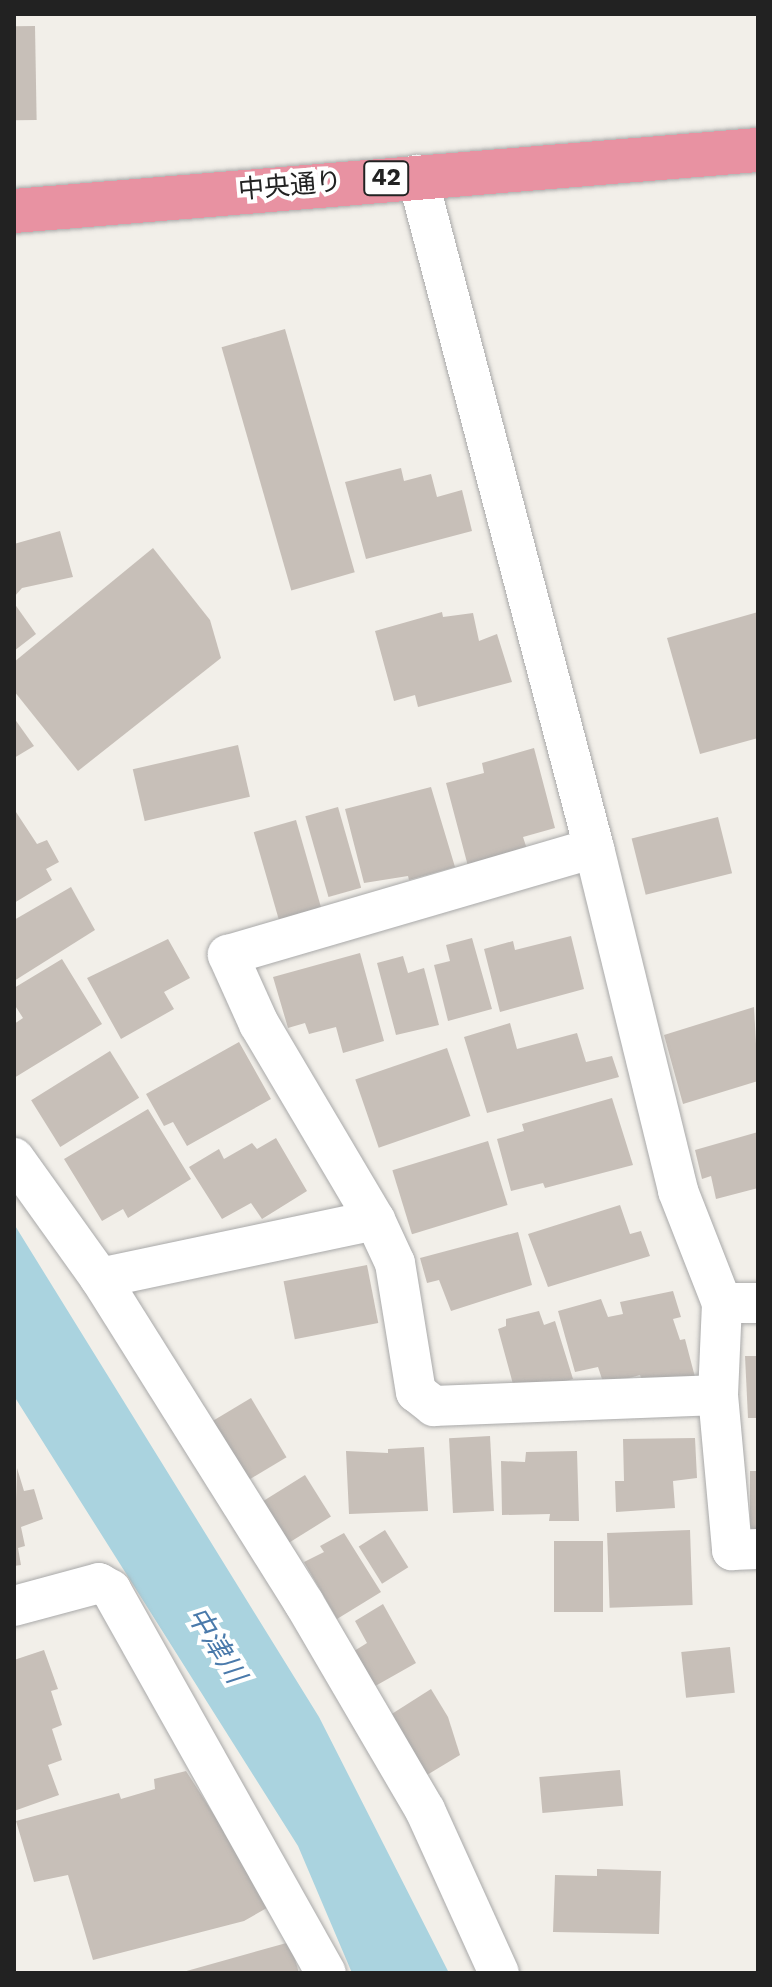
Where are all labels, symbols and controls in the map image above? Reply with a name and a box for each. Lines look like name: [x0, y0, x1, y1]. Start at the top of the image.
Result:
road number: 42: [362, 158, 410, 198]
street label: 中央通り: [237, 166, 343, 206]
water label: 中津川: [179, 1600, 253, 1690]

